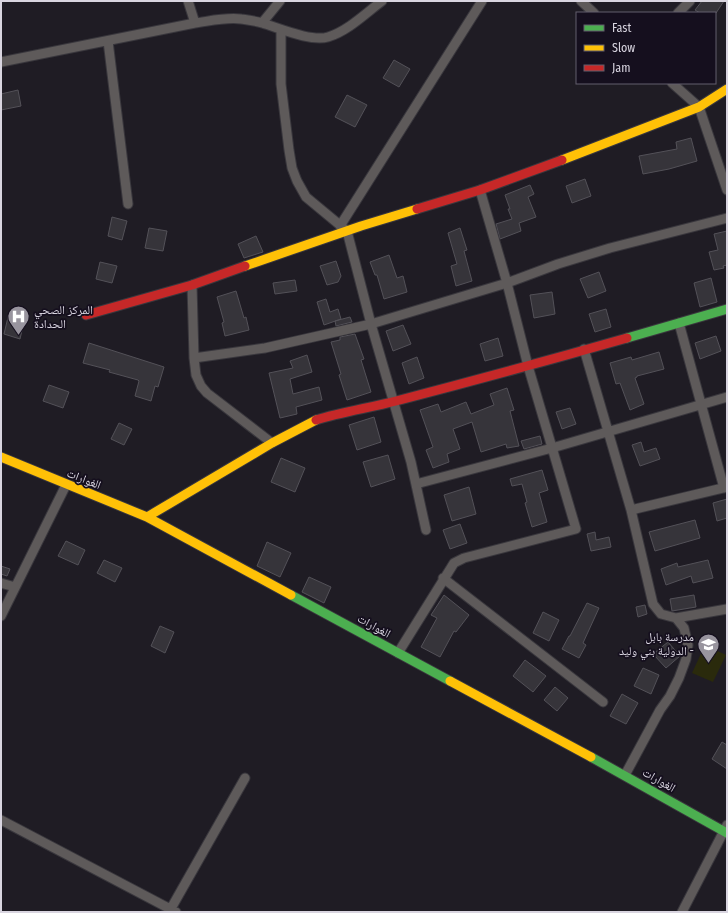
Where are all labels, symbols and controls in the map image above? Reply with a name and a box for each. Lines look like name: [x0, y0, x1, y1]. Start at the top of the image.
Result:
legend: [576, 12, 716, 84]
text: Fast: [612, 21, 631, 35]
text: Slow: [612, 41, 635, 55]
text: Jam: [612, 61, 630, 75]
place label: المركز الصحي الحدادة: [34, 303, 93, 331]
hospital icon: المركز الصحي الحدادة: [6, 304, 32, 337]
street label: الغوارات: [65, 466, 103, 492]
street label: الغوارات: [355, 611, 393, 641]
place label: مدرسة بابل الدولية بني وليد -: [619, 630, 694, 661]
school or university icon: مدرسة بابل الدولية بني وليد -: [696, 631, 722, 664]
street label: الغوارات: [640, 765, 678, 795]

